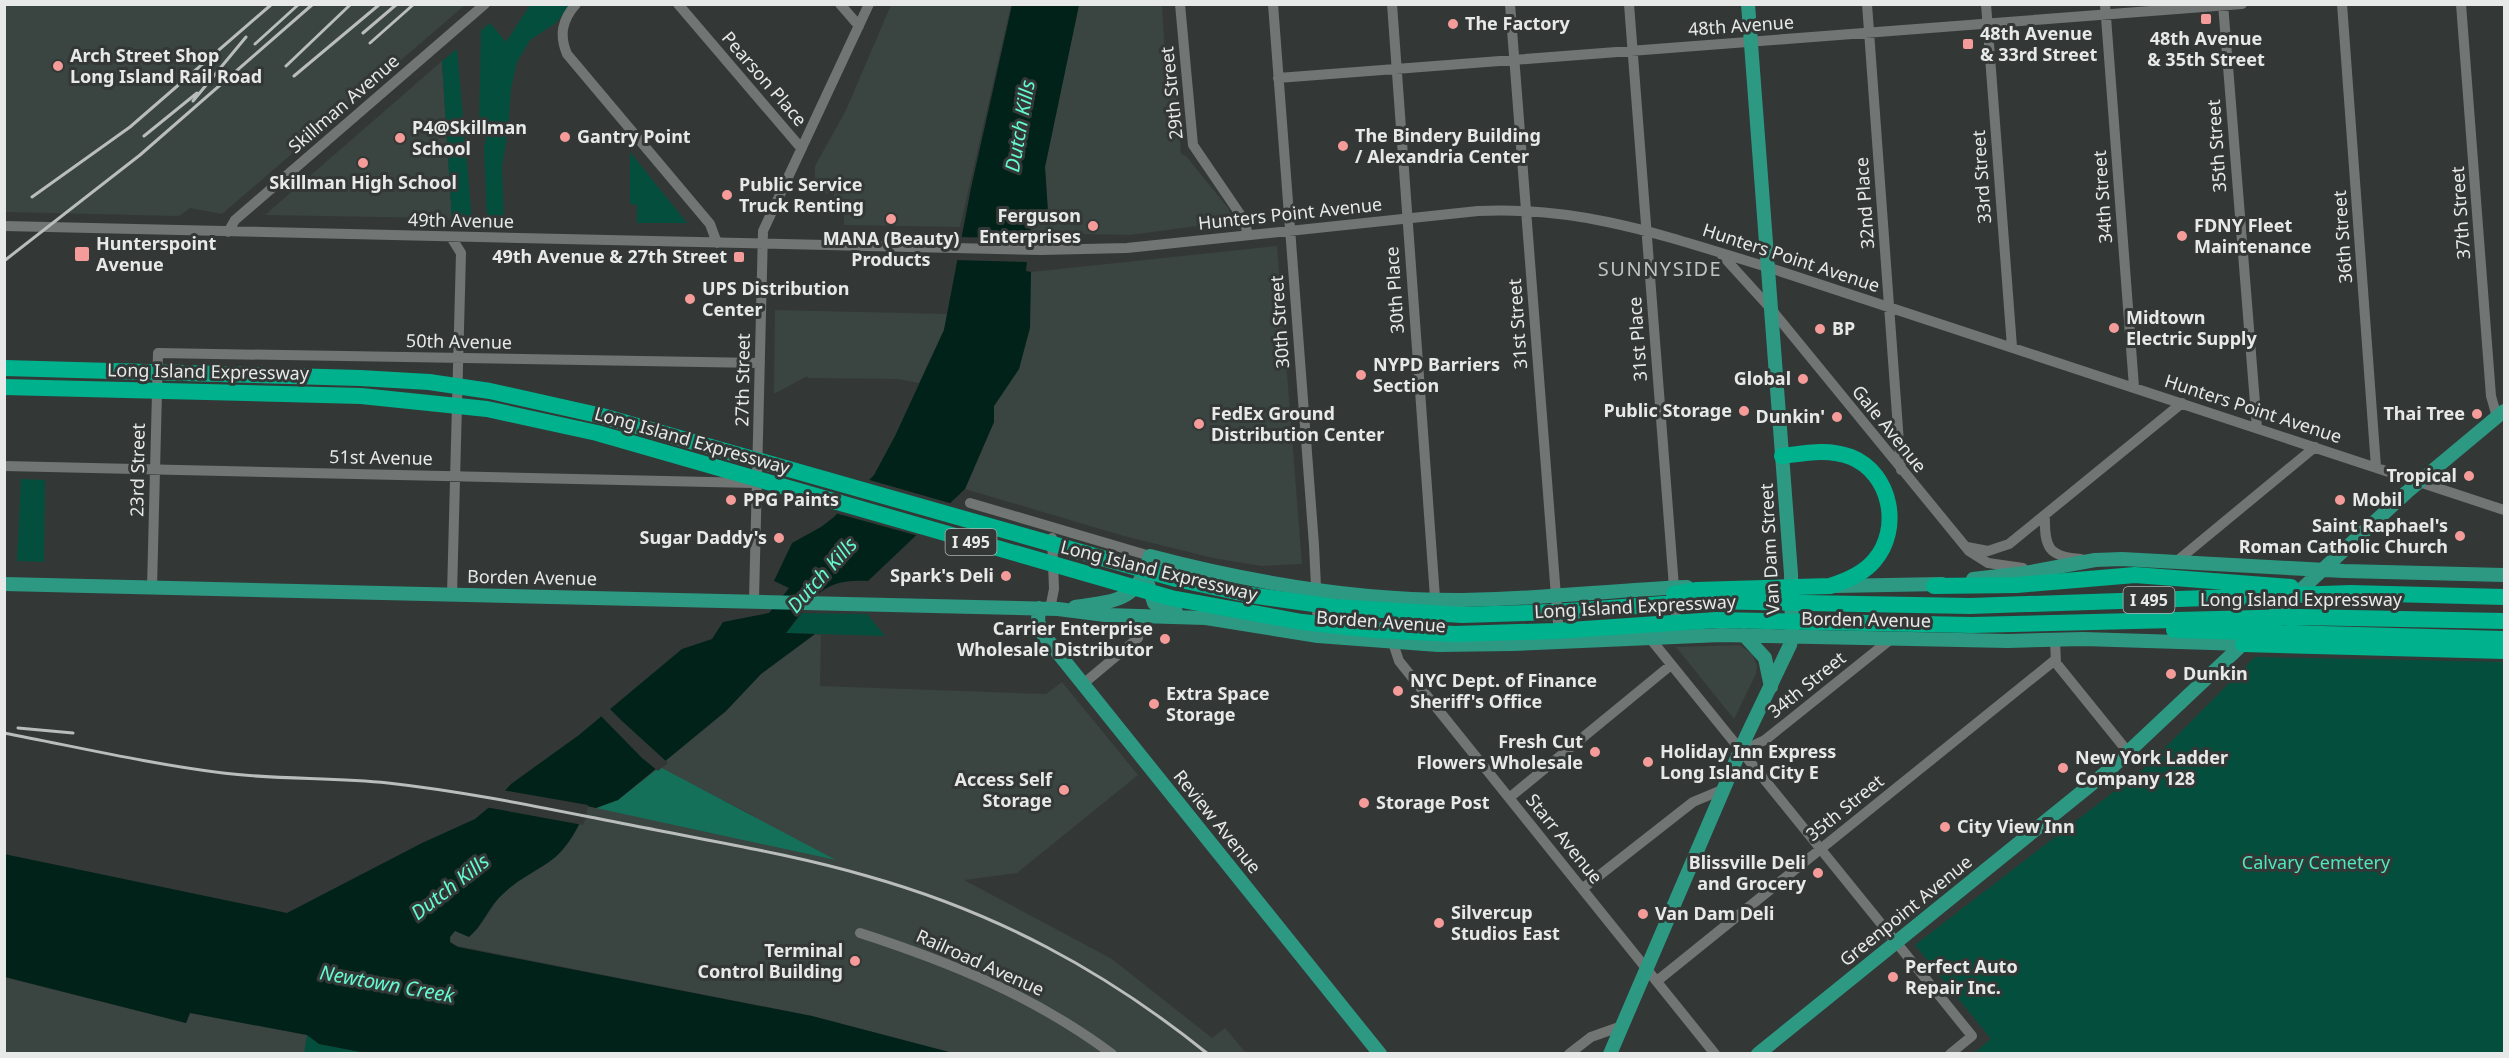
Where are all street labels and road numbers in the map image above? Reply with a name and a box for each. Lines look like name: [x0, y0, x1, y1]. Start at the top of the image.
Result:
street label: 48th Avenue: [1687, 9, 1795, 41]
street label: Pearson Place: [717, 26, 813, 131]
street label: 29th Street: [1154, 45, 1188, 141]
street label: Skillman Avenue: [283, 48, 404, 158]
street label: 35th Street: [2201, 98, 2231, 193]
street label: 33rd Street: [1966, 129, 1996, 225]
street label: 34th Street: [2087, 149, 2117, 244]
street label: 32nd Place: [1849, 156, 1879, 250]
street label: 37th Street: [2445, 165, 2475, 260]
street label: 36th Street: [2327, 189, 2357, 284]
street label: Hunters Point Avenue: [1197, 191, 1383, 235]
street label: 49th Avenue: [408, 207, 514, 233]
street label: Hunters Point Avenue: [1700, 217, 1883, 297]
street label: 30th Place: [1379, 246, 1409, 334]
street label: 30th Street: [1264, 274, 1294, 369]
street label: 31st Street: [1502, 278, 1532, 370]
street label: 31st Place: [1622, 296, 1652, 382]
street label: 50th Avenue: [406, 328, 512, 354]
street label: 27th Street: [729, 333, 755, 427]
street label: Long Island Expressway: [107, 357, 310, 385]
street label: Hunters Point Avenue: [2162, 368, 2345, 448]
street label: Gale Avenue: [1847, 380, 1932, 477]
street label: Long Island Expressway: [592, 401, 793, 480]
street label: 23rd Street: [124, 422, 150, 517]
street label: 51st Avenue: [329, 444, 433, 470]
street label: Van Dam Street: [1754, 482, 1784, 615]
road number: I 495: [946, 529, 996, 555]
street label: Long Island Expressway: [1058, 534, 1261, 606]
street label: Borden Avenue: [467, 564, 597, 590]
road number: I 495: [2124, 587, 2174, 613]
street label: Long Island Expressway: [2200, 587, 2403, 611]
street label: Long Island Expressway: [1533, 589, 1737, 623]
street label: Borden Avenue: [1315, 605, 1447, 638]
street label: Borden Avenue: [1801, 606, 1931, 632]
street label: 34th Street: [1763, 645, 1851, 723]
street label: Review Avenue: [1169, 765, 1267, 878]
street label: 35th Street: [1801, 768, 1889, 846]
street label: Starr Avenue: [1521, 788, 1608, 888]
street label: Greenpoint Avenue: [1834, 849, 1977, 971]
street label: Railroad Avenue: [913, 923, 1048, 1001]

